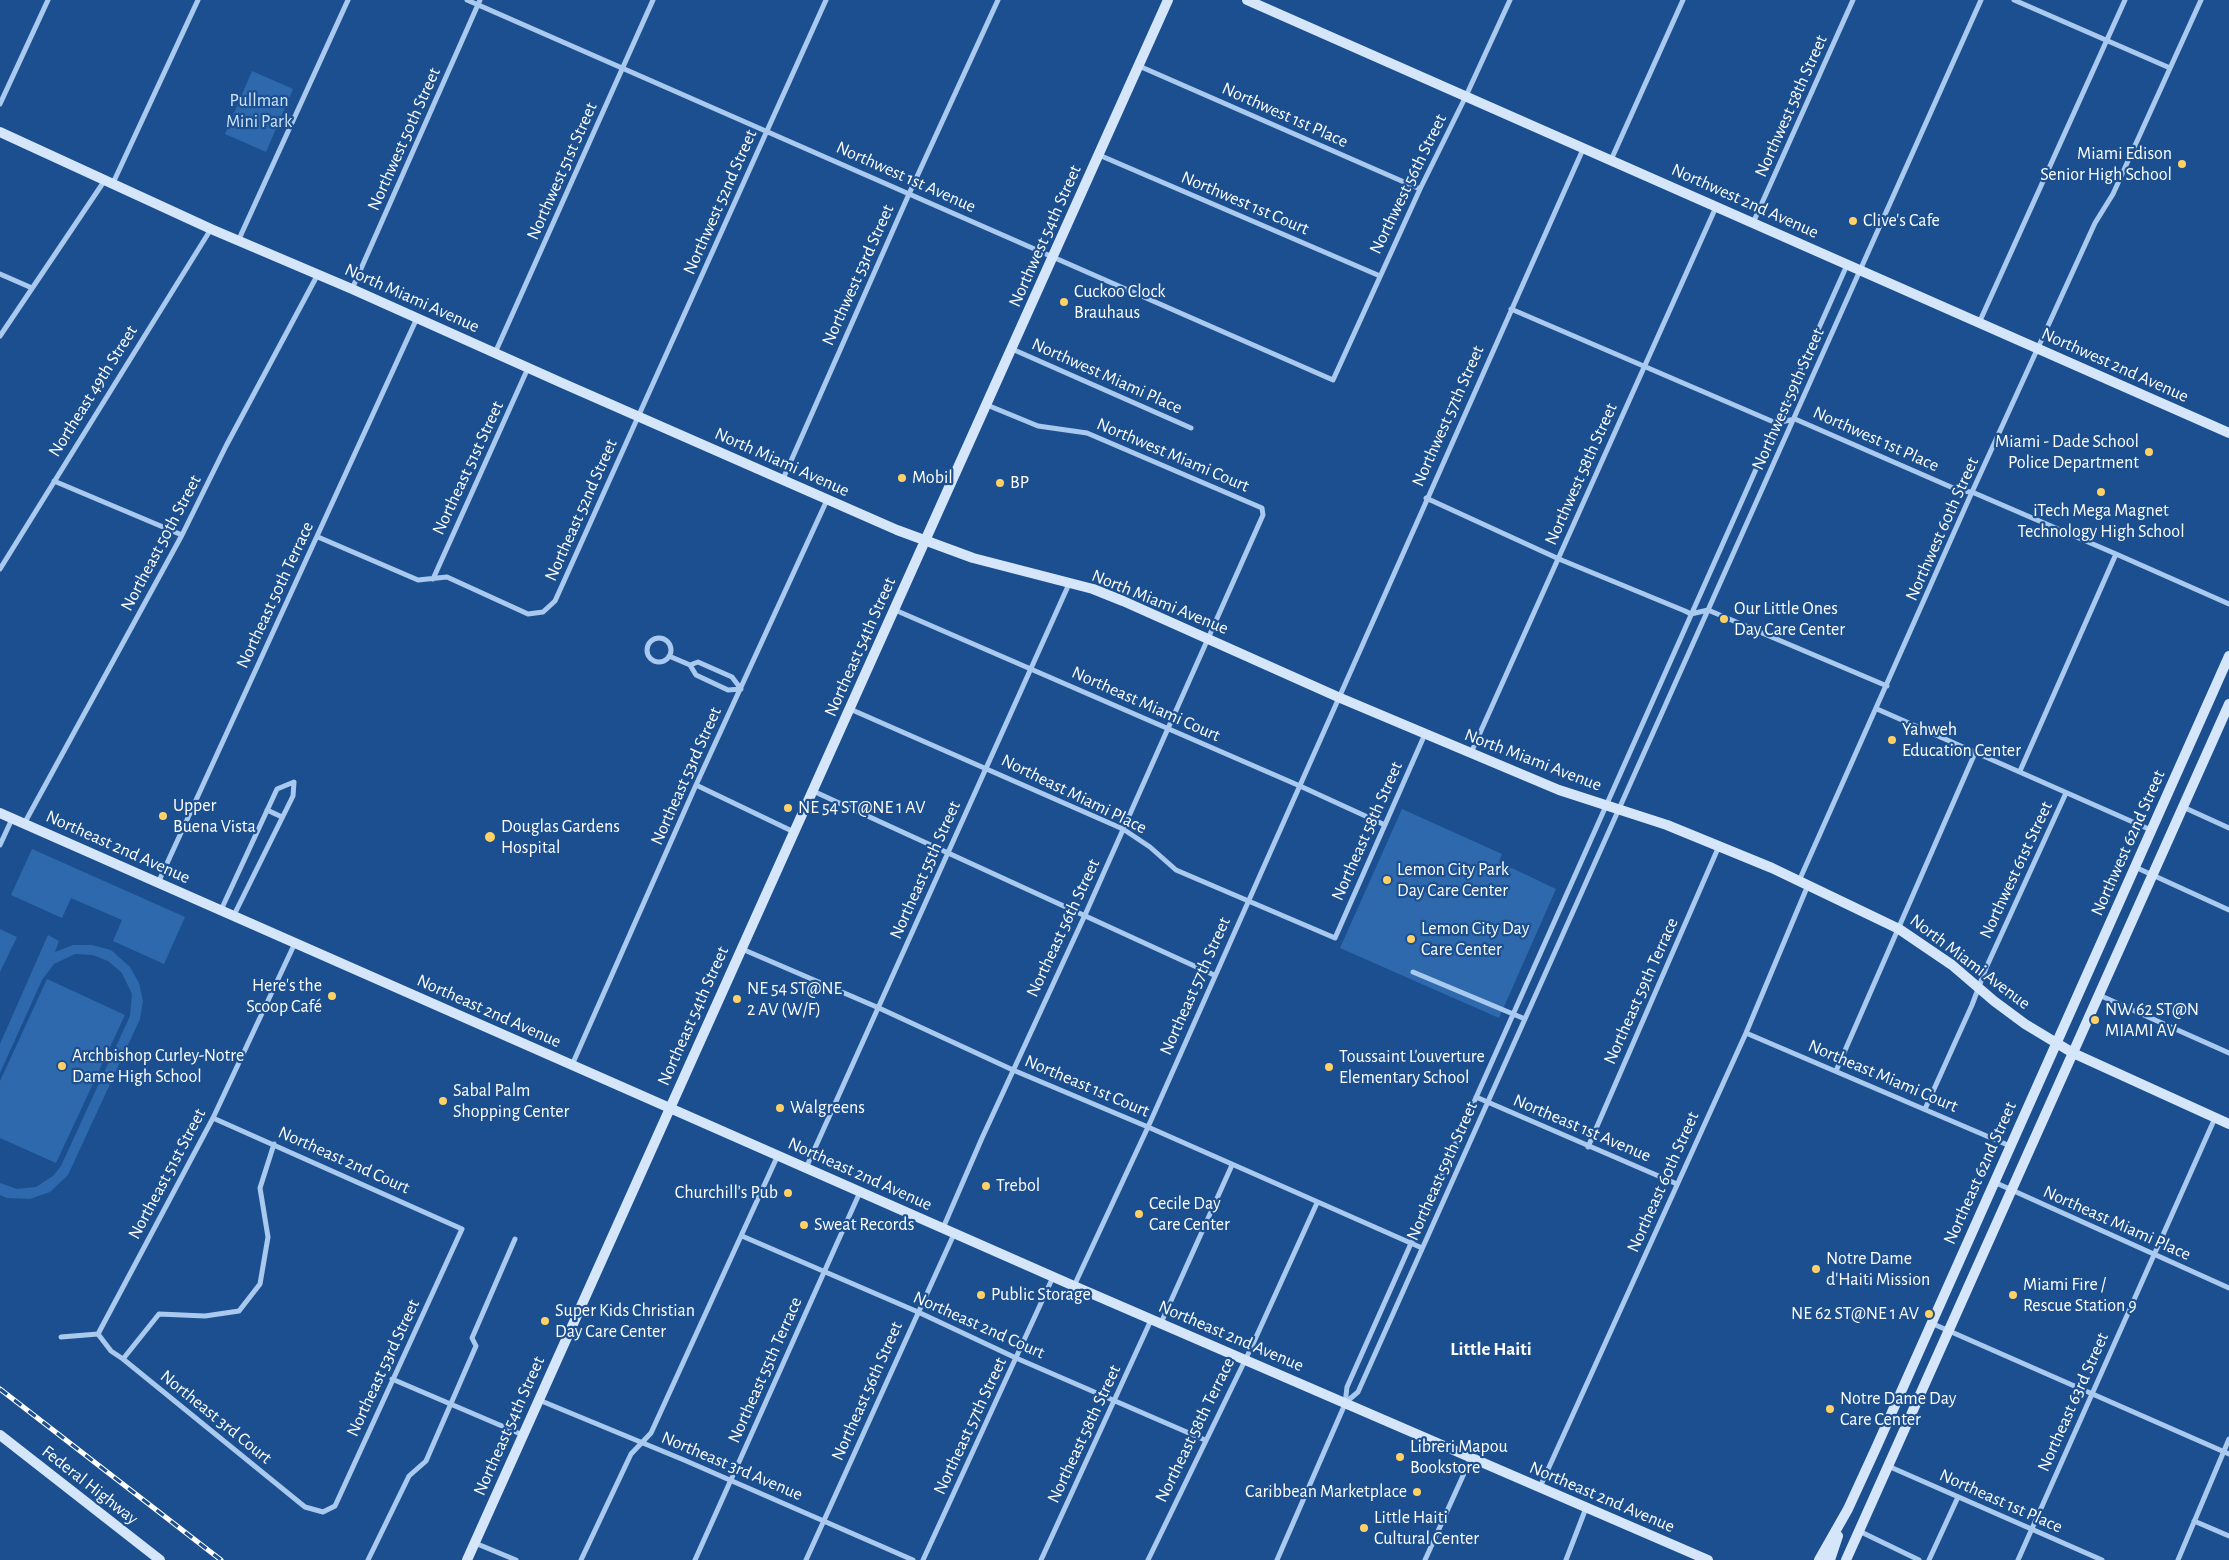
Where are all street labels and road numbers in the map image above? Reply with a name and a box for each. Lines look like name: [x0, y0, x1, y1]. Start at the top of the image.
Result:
street label: Northwest 58th Street: [1750, 32, 1832, 180]
street label: Northwest 50th Street: [363, 64, 445, 214]
street label: Northwest 1st Place: [1219, 78, 1351, 152]
street label: Northwest 51st Street: [522, 99, 602, 243]
street label: Northwest 56th Street: [1365, 110, 1451, 258]
street label: Northwest 52nd Street: [678, 126, 762, 278]
street label: Northwest 1st Avenue: [833, 136, 979, 218]
street label: Northwest 2nd Avenue: [1668, 159, 1822, 243]
street label: Northwest 54th Street: [1004, 162, 1086, 310]
street label: Northwest 1st Court: [1178, 166, 1312, 240]
street label: Northwest 53rd Street: [817, 201, 899, 349]
street label: North Miami Avenue: [341, 259, 483, 337]
street label: Northeast 49th Street: [44, 321, 142, 461]
street label: Northwest 2nd Avenue: [2038, 323, 2192, 407]
street label: Northwest 59th Street: [1747, 325, 1829, 473]
street label: Northwest Miami Place: [1028, 333, 1186, 419]
street label: Northwest 57th Street: [1407, 342, 1489, 490]
street label: Northeast 51st Street: [428, 398, 508, 538]
street label: Northwest 58th Street: [1540, 400, 1622, 548]
street label: Northwest 1st Place: [1810, 402, 1942, 476]
street label: Northwest Miami Court: [1094, 413, 1252, 497]
street label: North Miami Avenue: [711, 423, 853, 501]
street label: Northeast 52nd Street: [540, 436, 622, 584]
street label: Northwest 60th Street: [1901, 454, 1983, 604]
street label: Northeast 50th Street: [116, 471, 206, 615]
street label: Northeast 50th Terrace: [232, 518, 318, 672]
street label: North Miami Avenue: [1089, 565, 1231, 639]
street label: Northeast 54th Street: [820, 574, 900, 720]
street label: Northeast Miami Court: [1068, 662, 1224, 746]
street label: Northeast 53rd Street: [646, 704, 726, 848]
street label: North Miami Avenue: [1461, 724, 1605, 796]
street label: Northeast Miami Place: [998, 749, 1150, 839]
street label: Northeast 58th Street: [1327, 758, 1407, 904]
street label: Northwest 62nd Street: [2086, 767, 2170, 919]
street label: Northeast 55th Street: [885, 798, 965, 942]
street label: Northwest 61st Street: [1975, 798, 2057, 942]
street label: Northeast 2nd Avenue: [42, 805, 194, 889]
street label: Northeast 56th Street: [1022, 855, 1104, 1001]
street label: North Miami Avenue: [1905, 910, 2035, 1014]
street label: Northeast 57th Street: [1155, 914, 1235, 1058]
street label: Northeast 59th Terrace: [1599, 914, 1683, 1068]
street label: Northeast 54th Street: [653, 943, 733, 1089]
street label: Northeast 2nd Avenue: [413, 969, 565, 1053]
street label: Northeast Miami Court: [1805, 1035, 1961, 1117]
street label: Northeast 1st Court: [1021, 1050, 1153, 1122]
street label: Northeast 1st Avenue: [1510, 1089, 1654, 1167]
street label: Northeast 59th Street: [1402, 1098, 1482, 1244]
street label: Northeast 62nd Street: [1939, 1098, 2021, 1248]
street label: Northeast 51st Street: [123, 1105, 211, 1243]
street label: Northeast 60th Street: [1622, 1108, 1704, 1256]
street label: Northeast 2nd Court: [275, 1121, 413, 1199]
street label: Northeast 2nd Avenue: [784, 1132, 936, 1216]
street label: Northeast Miami Place: [2040, 1181, 2194, 1265]
street label: Northeast 2nd Court: [910, 1286, 1048, 1364]
street label: Northeast 55th Terrace: [723, 1294, 807, 1446]
street label: Northeast 53rd Street: [342, 1296, 424, 1440]
street label: Northeast 2nd Avenue: [1155, 1296, 1307, 1376]
street label: Northeast 56th Street: [827, 1318, 907, 1464]
street label: Northeast 63rd Street: [2033, 1329, 2113, 1475]
street label: Northeast 54th Street: [469, 1353, 549, 1499]
street label: Northeast 57th Street: [929, 1354, 1011, 1498]
street label: Northeast 58th Terrace: [1151, 1354, 1239, 1506]
street label: Northeast 58th Street: [1043, 1361, 1125, 1507]
street label: Northeast 3rd Court: [156, 1365, 276, 1469]
street label: Northeast 3rd Avenue: [658, 1426, 806, 1506]
street label: Federal Highway: [37, 1441, 143, 1529]
street label: Northeast 2nd Avenue: [1526, 1457, 1678, 1537]
street label: Northeast 1st Place: [1936, 1464, 2066, 1538]

